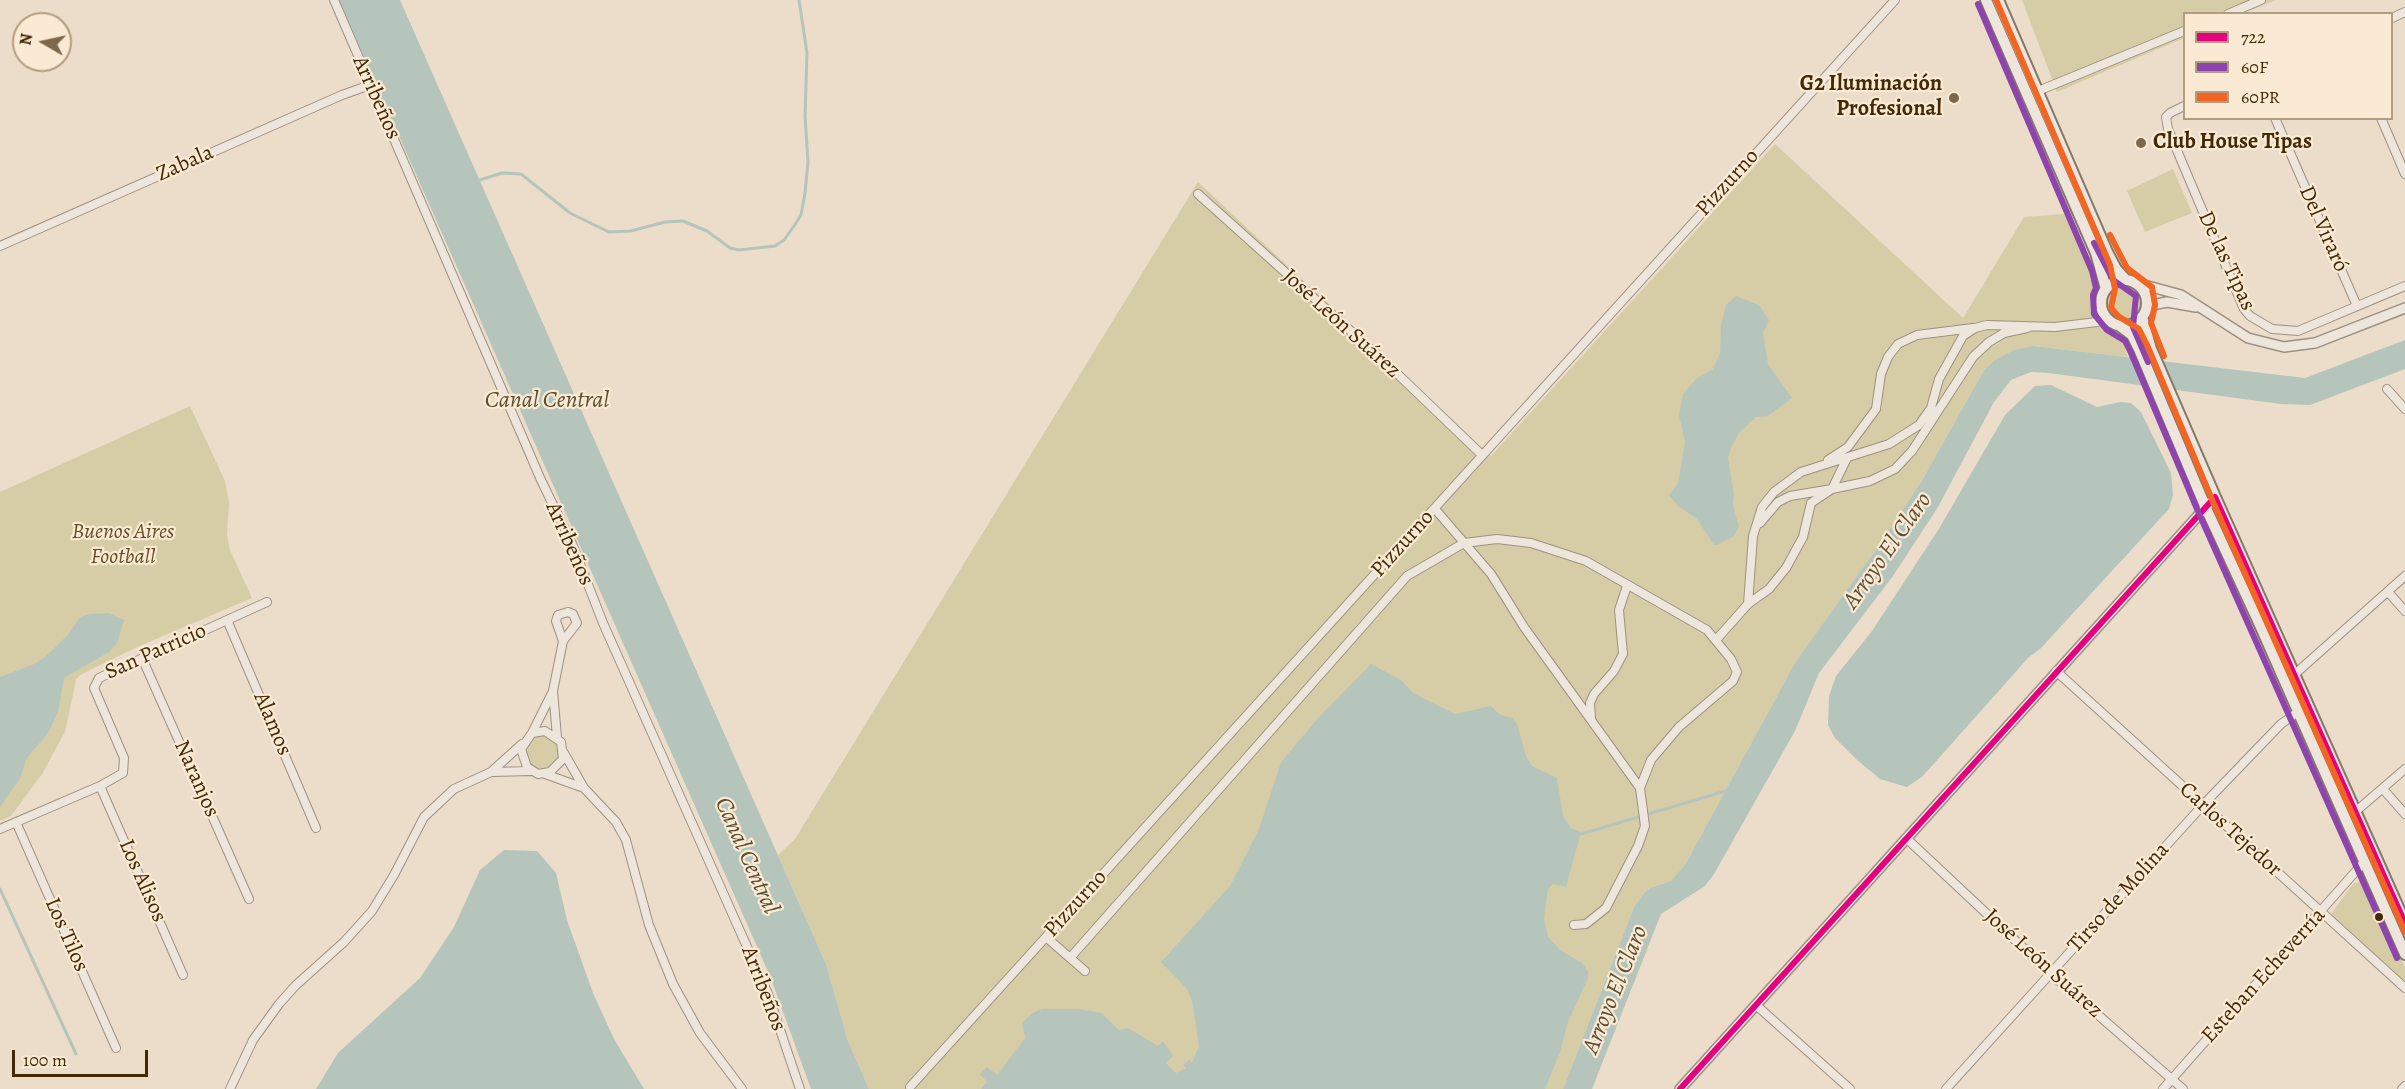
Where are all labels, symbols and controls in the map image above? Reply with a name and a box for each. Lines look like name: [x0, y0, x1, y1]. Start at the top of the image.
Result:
north arrow: [12, 12, 72, 72]
legend: [2183, 12, 2393, 120]
text: 722: [2241, 25, 2266, 49]
text: N: [14, 32, 38, 47]
street label: Arribeños: [346, 52, 406, 144]
text: 60F: [2241, 55, 2268, 79]
place label: G2 Iluminación Profesional: [1800, 72, 1942, 124]
text: 60PR: [2241, 85, 2280, 109]
marker: G2 Iluminación Profesional: [1947, 91, 1961, 105]
place label: Club House Tipas: [2153, 130, 2312, 156]
marker: Club House Tipas: [2134, 136, 2148, 150]
street label: Zabala: [152, 140, 218, 188]
street label: Pizzurno: [1691, 144, 1765, 222]
street label: Del Viraró: [2292, 182, 2354, 276]
street label: De las Tipas: [2191, 207, 2261, 315]
street label: José León Suárez: [1276, 264, 1406, 384]
water label: Canal Central: [485, 387, 609, 415]
water label: Arroyo El Claro: [1837, 487, 1939, 615]
street label: Arribeños: [539, 498, 599, 590]
street label: Pizzurno: [1366, 505, 1440, 583]
park label: Buenos Aires Football: [72, 520, 174, 572]
street label: San Patricio: [101, 618, 211, 686]
street label: Alamos: [247, 688, 297, 760]
street label: Naranjos: [167, 736, 225, 822]
street label: Carlos Tejedor: [2173, 777, 2287, 883]
water label: Canal Central: [708, 793, 784, 919]
street label: Los Alisos: [112, 835, 172, 927]
street label: Tirso de Molina: [2063, 837, 2175, 959]
street label: Pizzurno: [1039, 865, 1113, 943]
street label: Los Tilos: [38, 894, 94, 976]
street label: Esteban Echeverría: [2196, 903, 2332, 1049]
street label: José León Suárez: [1978, 904, 2108, 1024]
unlabelled marker: [2373, 911, 2385, 923]
water label: Arroyo El Claro: [1577, 922, 1655, 1058]
street label: Arribeños: [735, 943, 791, 1035]
scale bar: [15, 1038, 152, 1076]
text: 100 m: [23, 1048, 67, 1072]

